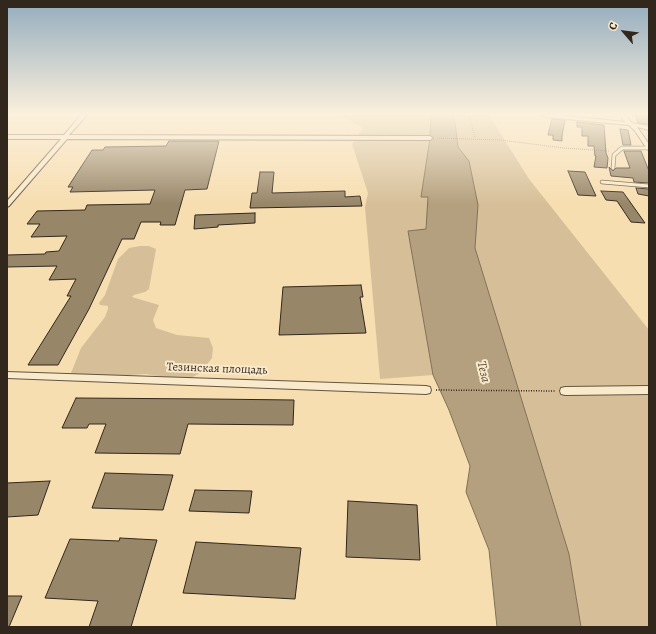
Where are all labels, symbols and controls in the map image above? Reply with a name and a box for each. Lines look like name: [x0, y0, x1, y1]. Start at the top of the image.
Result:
north arrow: [604, 12, 644, 52]
text: С: [605, 20, 621, 33]
street label: Тезинская площадь: [166, 360, 268, 378]
water label: Теза: [473, 360, 493, 384]

